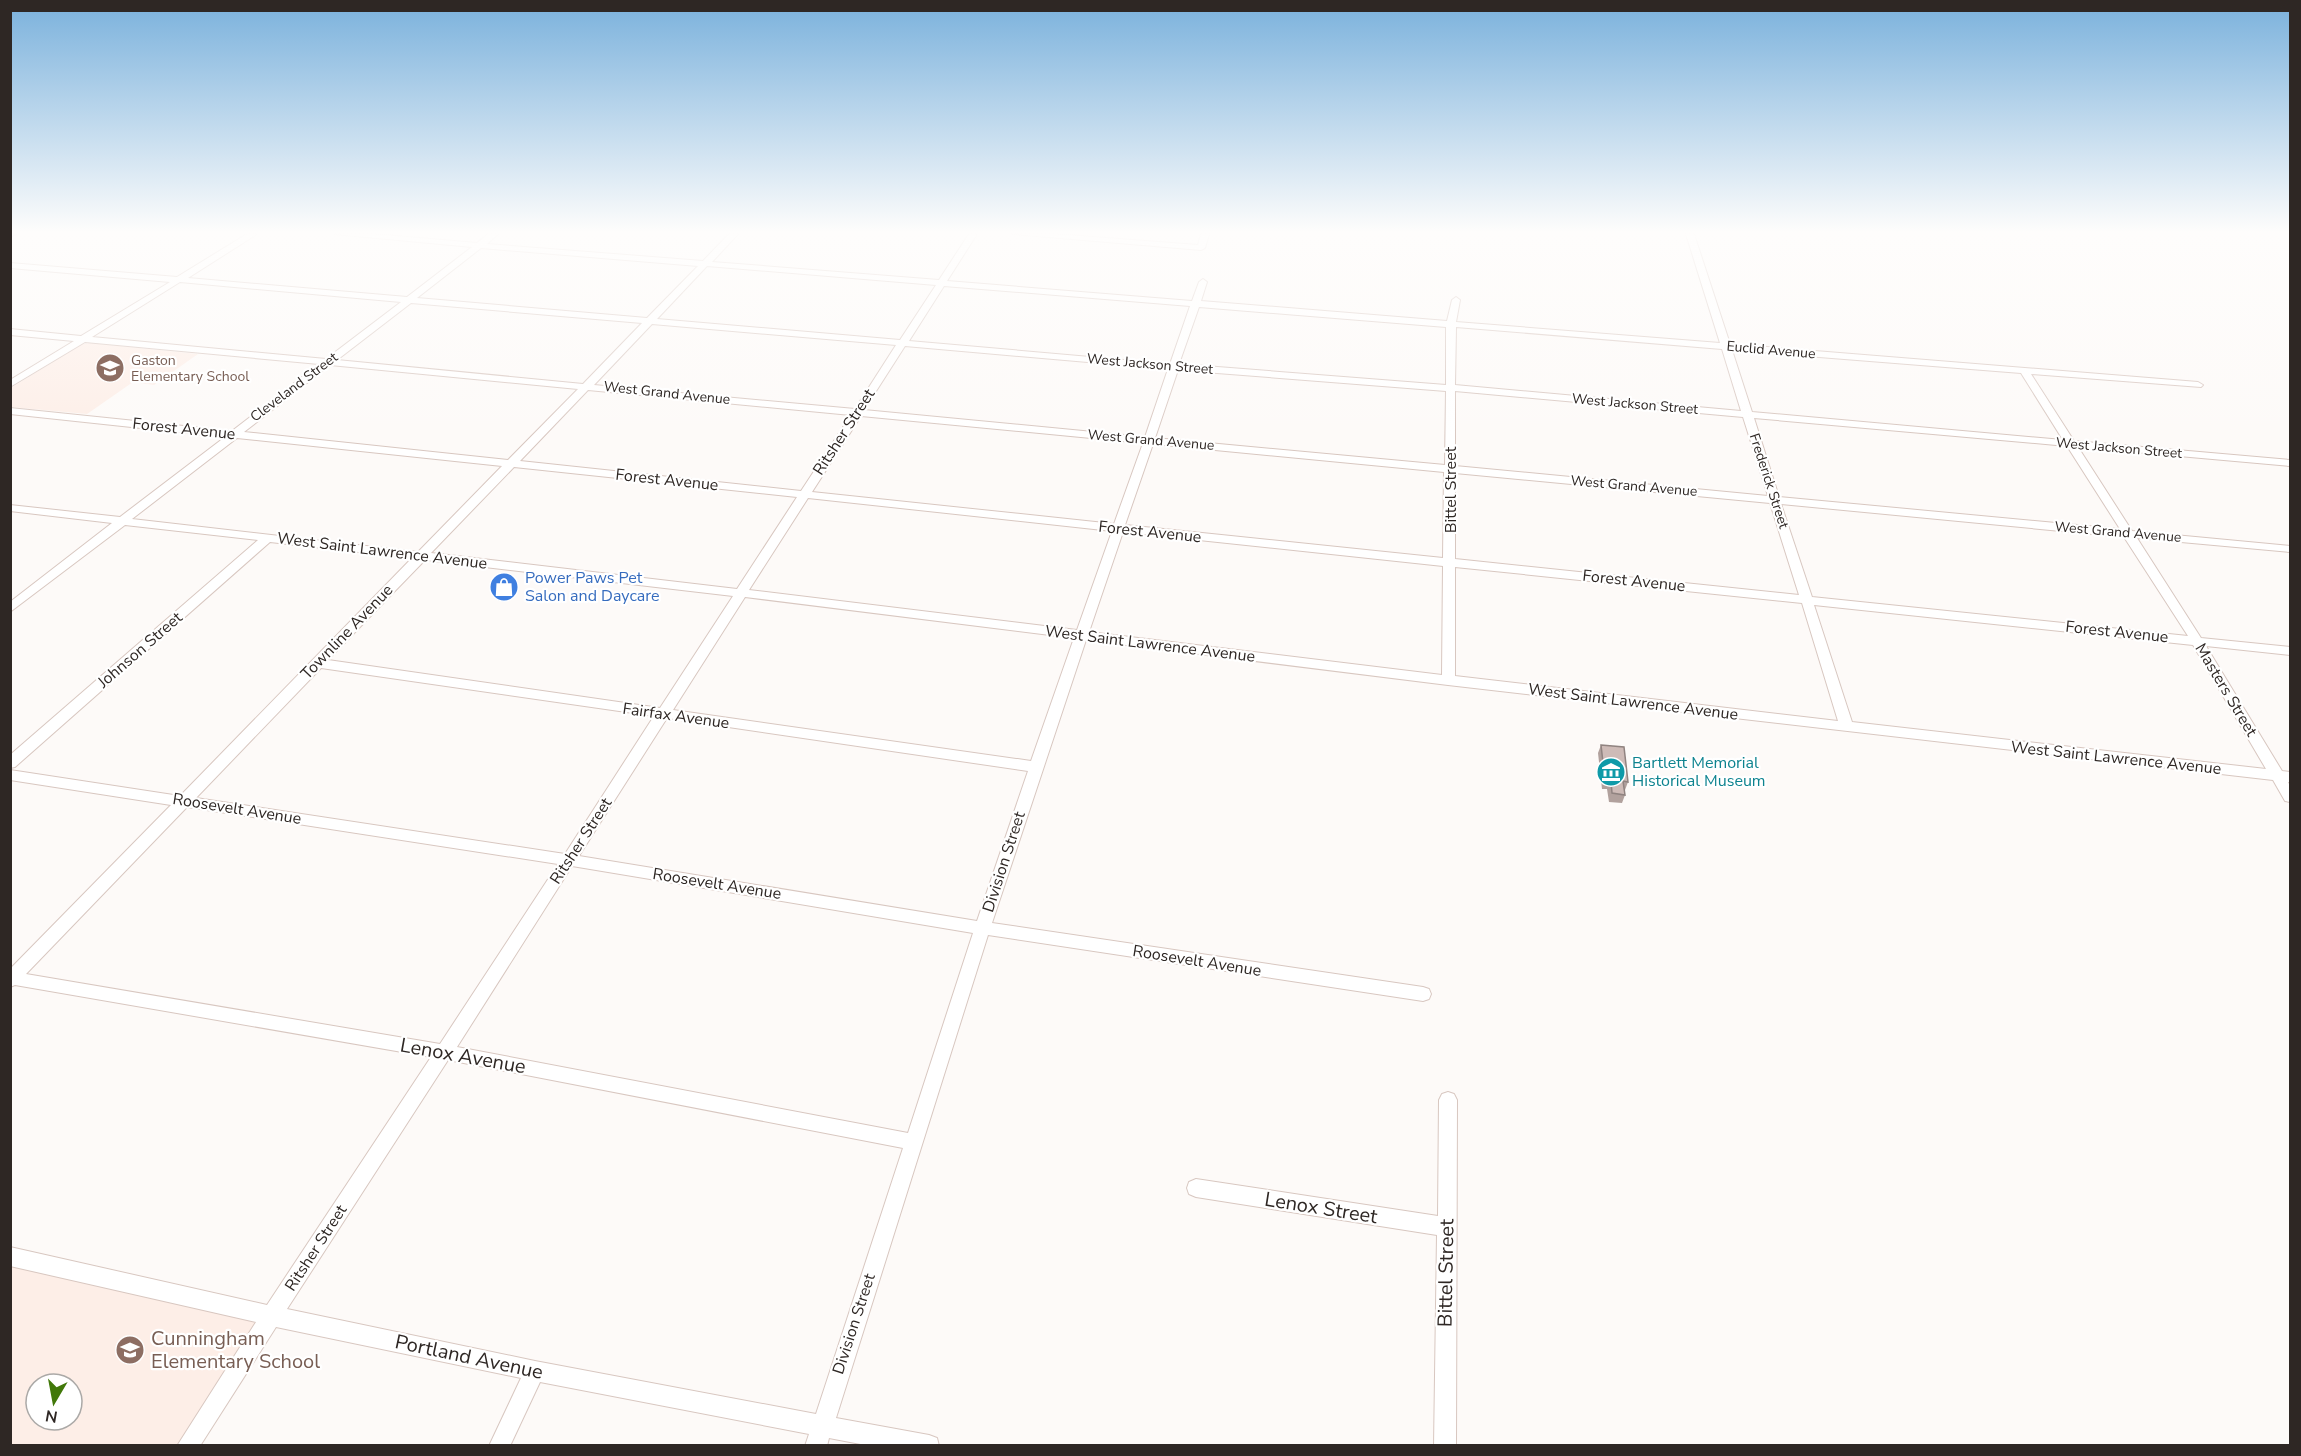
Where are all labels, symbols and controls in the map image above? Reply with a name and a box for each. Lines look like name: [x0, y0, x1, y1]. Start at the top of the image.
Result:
street label: Euclid Avenue: [1726, 337, 1816, 363]
street label: Cleveland Street: [246, 348, 342, 426]
street label: West Jackson Street: [1086, 349, 1214, 379]
place label: Gaston Elementary School: [131, 351, 250, 386]
school or university icon: Gaston Elementary School: [94, 352, 126, 384]
street label: West Grand Avenue: [603, 377, 731, 409]
street label: Ritsher Street: [808, 384, 880, 479]
street label: West Jackson Street: [1571, 389, 1699, 419]
street label: Forest Avenue: [131, 413, 237, 445]
street label: West Grand Avenue: [1087, 425, 1215, 455]
street label: Frederick Street: [1745, 431, 1793, 531]
street label: West Jackson Street: [2055, 433, 2183, 463]
street label: Bittel Street: [1440, 446, 1462, 533]
street label: Forest Avenue: [614, 464, 720, 496]
street label: West Grand Avenue: [1570, 471, 1698, 501]
street label: Forest Avenue: [1097, 516, 1203, 548]
street label: West Grand Avenue: [2054, 517, 2182, 547]
street label: West Saint Lawrence Avenue: [276, 527, 488, 575]
street label: Forest Avenue: [1581, 565, 1687, 597]
place label: Power Paws Pet Salon and Daycare: [525, 567, 659, 607]
shop icon: Power Paws Pet Salon and Daycare: [488, 571, 520, 603]
street label: Townline Avenue: [296, 580, 398, 684]
street label: Johnson Street: [92, 607, 187, 694]
street label: Forest Avenue: [2064, 616, 2170, 648]
street label: West Saint Lawrence Avenue: [1044, 620, 1256, 668]
street label: Masters Street: [2190, 639, 2263, 741]
street label: West Saint Lawrence Avenue: [1527, 678, 1739, 726]
street label: Fairfax Avenue: [621, 698, 731, 734]
street label: West Saint Lawrence Avenue: [2010, 736, 2222, 780]
place label: Bartlett Memorial Historical Museum: [1632, 752, 1766, 792]
museum icon: Bartlett Memorial Historical Museum: [1595, 756, 1627, 788]
street label: Roosevelt Avenue: [171, 788, 303, 830]
street label: Ritsher Street: [545, 793, 617, 888]
street label: Division Street: [977, 808, 1031, 915]
street label: Roosevelt Avenue: [651, 863, 783, 905]
street label: Roosevelt Avenue: [1131, 940, 1263, 982]
street label: Lenox Avenue: [398, 1032, 528, 1080]
street label: Lenox Street: [1263, 1186, 1380, 1230]
street label: Ritsher Street: [280, 1200, 352, 1295]
street label: Bittel Street: [1432, 1218, 1460, 1327]
street label: Division Street: [827, 1270, 881, 1377]
place label: Cunningham Elementary School: [151, 1325, 320, 1375]
street label: Portland Avenue: [392, 1328, 546, 1386]
school or university icon: Cunningham Elementary School: [114, 1334, 146, 1366]
north arrow: [24, 1372, 84, 1432]
text: N: [44, 1404, 59, 1428]

